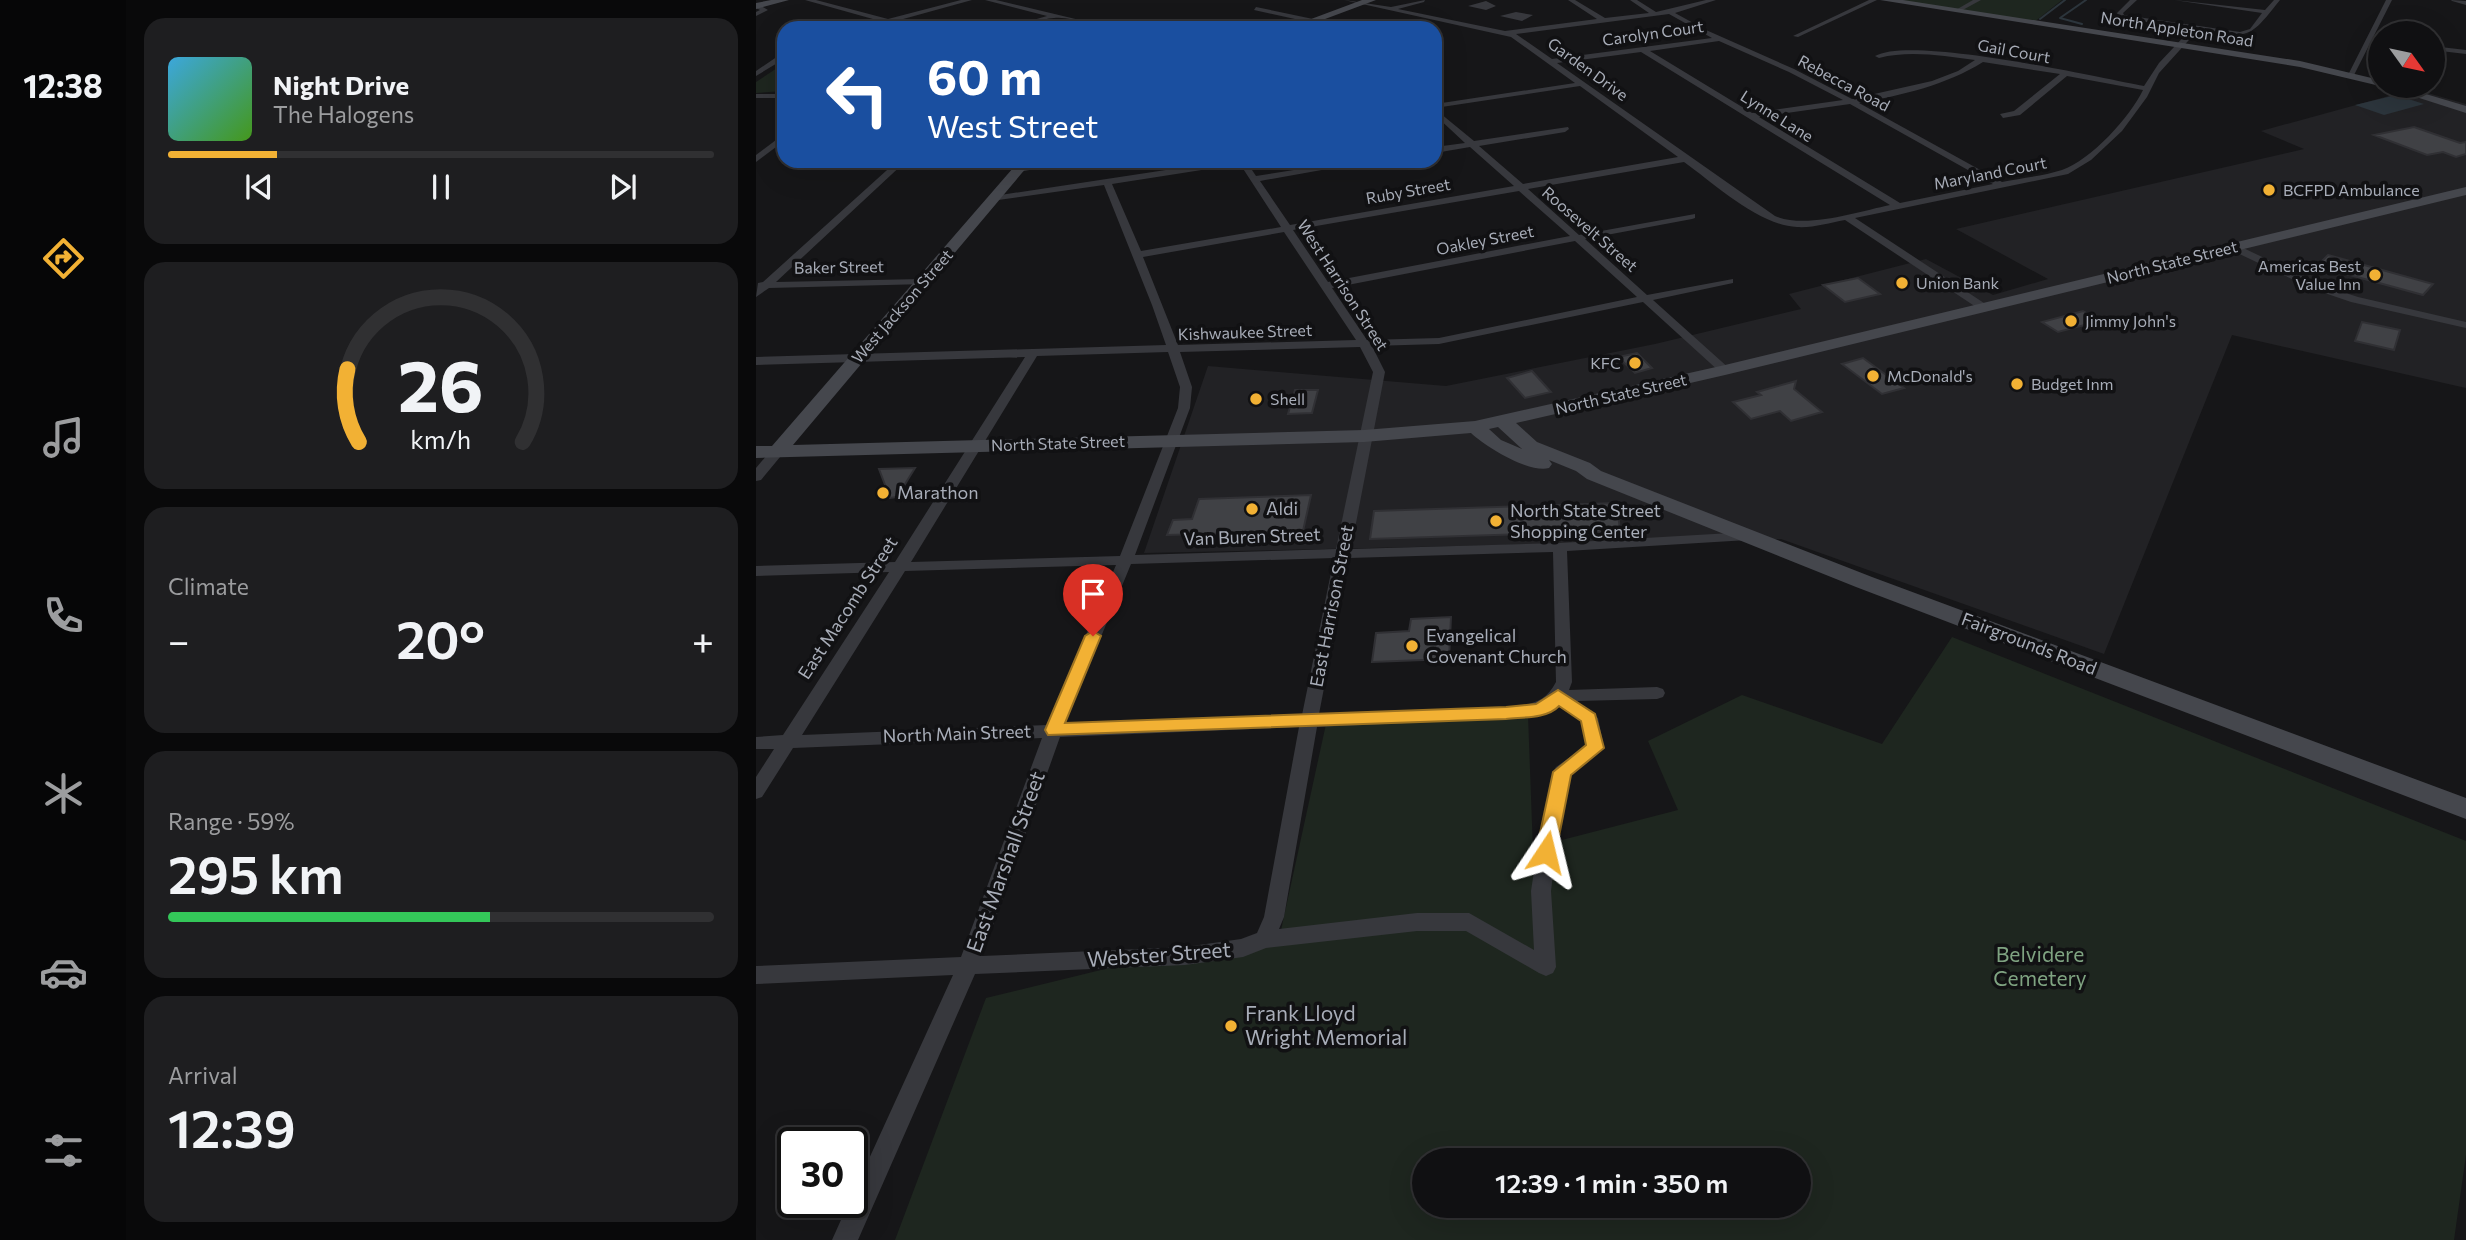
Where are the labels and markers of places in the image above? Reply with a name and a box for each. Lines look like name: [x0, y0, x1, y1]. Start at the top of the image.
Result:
place label: BCFPD Ambulance: [2283, 180, 2420, 199]
marker: BCFPD Ambulance: [2261, 182, 2277, 198]
place label: Americas Best Value Inn: [2258, 256, 2361, 293]
marker: Americas Best Value Inn: [2367, 267, 2383, 283]
place label: Union Bank: [1916, 273, 2000, 292]
marker: Union Bank: [1894, 275, 1910, 291]
place label: Jimmy John's: [2085, 311, 2176, 330]
marker: Jimmy John's: [2063, 313, 2079, 329]
place label: KFC: [1590, 353, 1621, 372]
marker: KFC: [1627, 355, 1643, 371]
place label: McDonald's: [1887, 366, 1973, 385]
marker: McDonald's: [1865, 368, 1881, 384]
place label: Budget Inm: [2031, 374, 2114, 393]
marker: Budget Inm: [2009, 376, 2025, 392]
place label: Shell: [1270, 389, 1305, 408]
marker: Shell: [1248, 391, 1264, 407]
place label: Marathon: [897, 481, 979, 503]
marker: Marathon: [875, 485, 891, 501]
place label: Aldi: [1266, 497, 1298, 519]
place label: North State Street Shopping Center: [1510, 499, 1661, 542]
marker: Aldi: [1244, 501, 1260, 517]
marker: North State Street Shopping Center: [1488, 513, 1504, 529]
pin: [1063, 564, 1123, 636]
place label: Evangelical Covenant Church: [1426, 624, 1567, 667]
marker: Evangelical Covenant Church: [1404, 638, 1420, 654]
place label: Frank Lloyd Wright Memorial: [1245, 1000, 1407, 1049]
marker: Frank Lloyd Wright Memorial: [1223, 1018, 1239, 1034]

